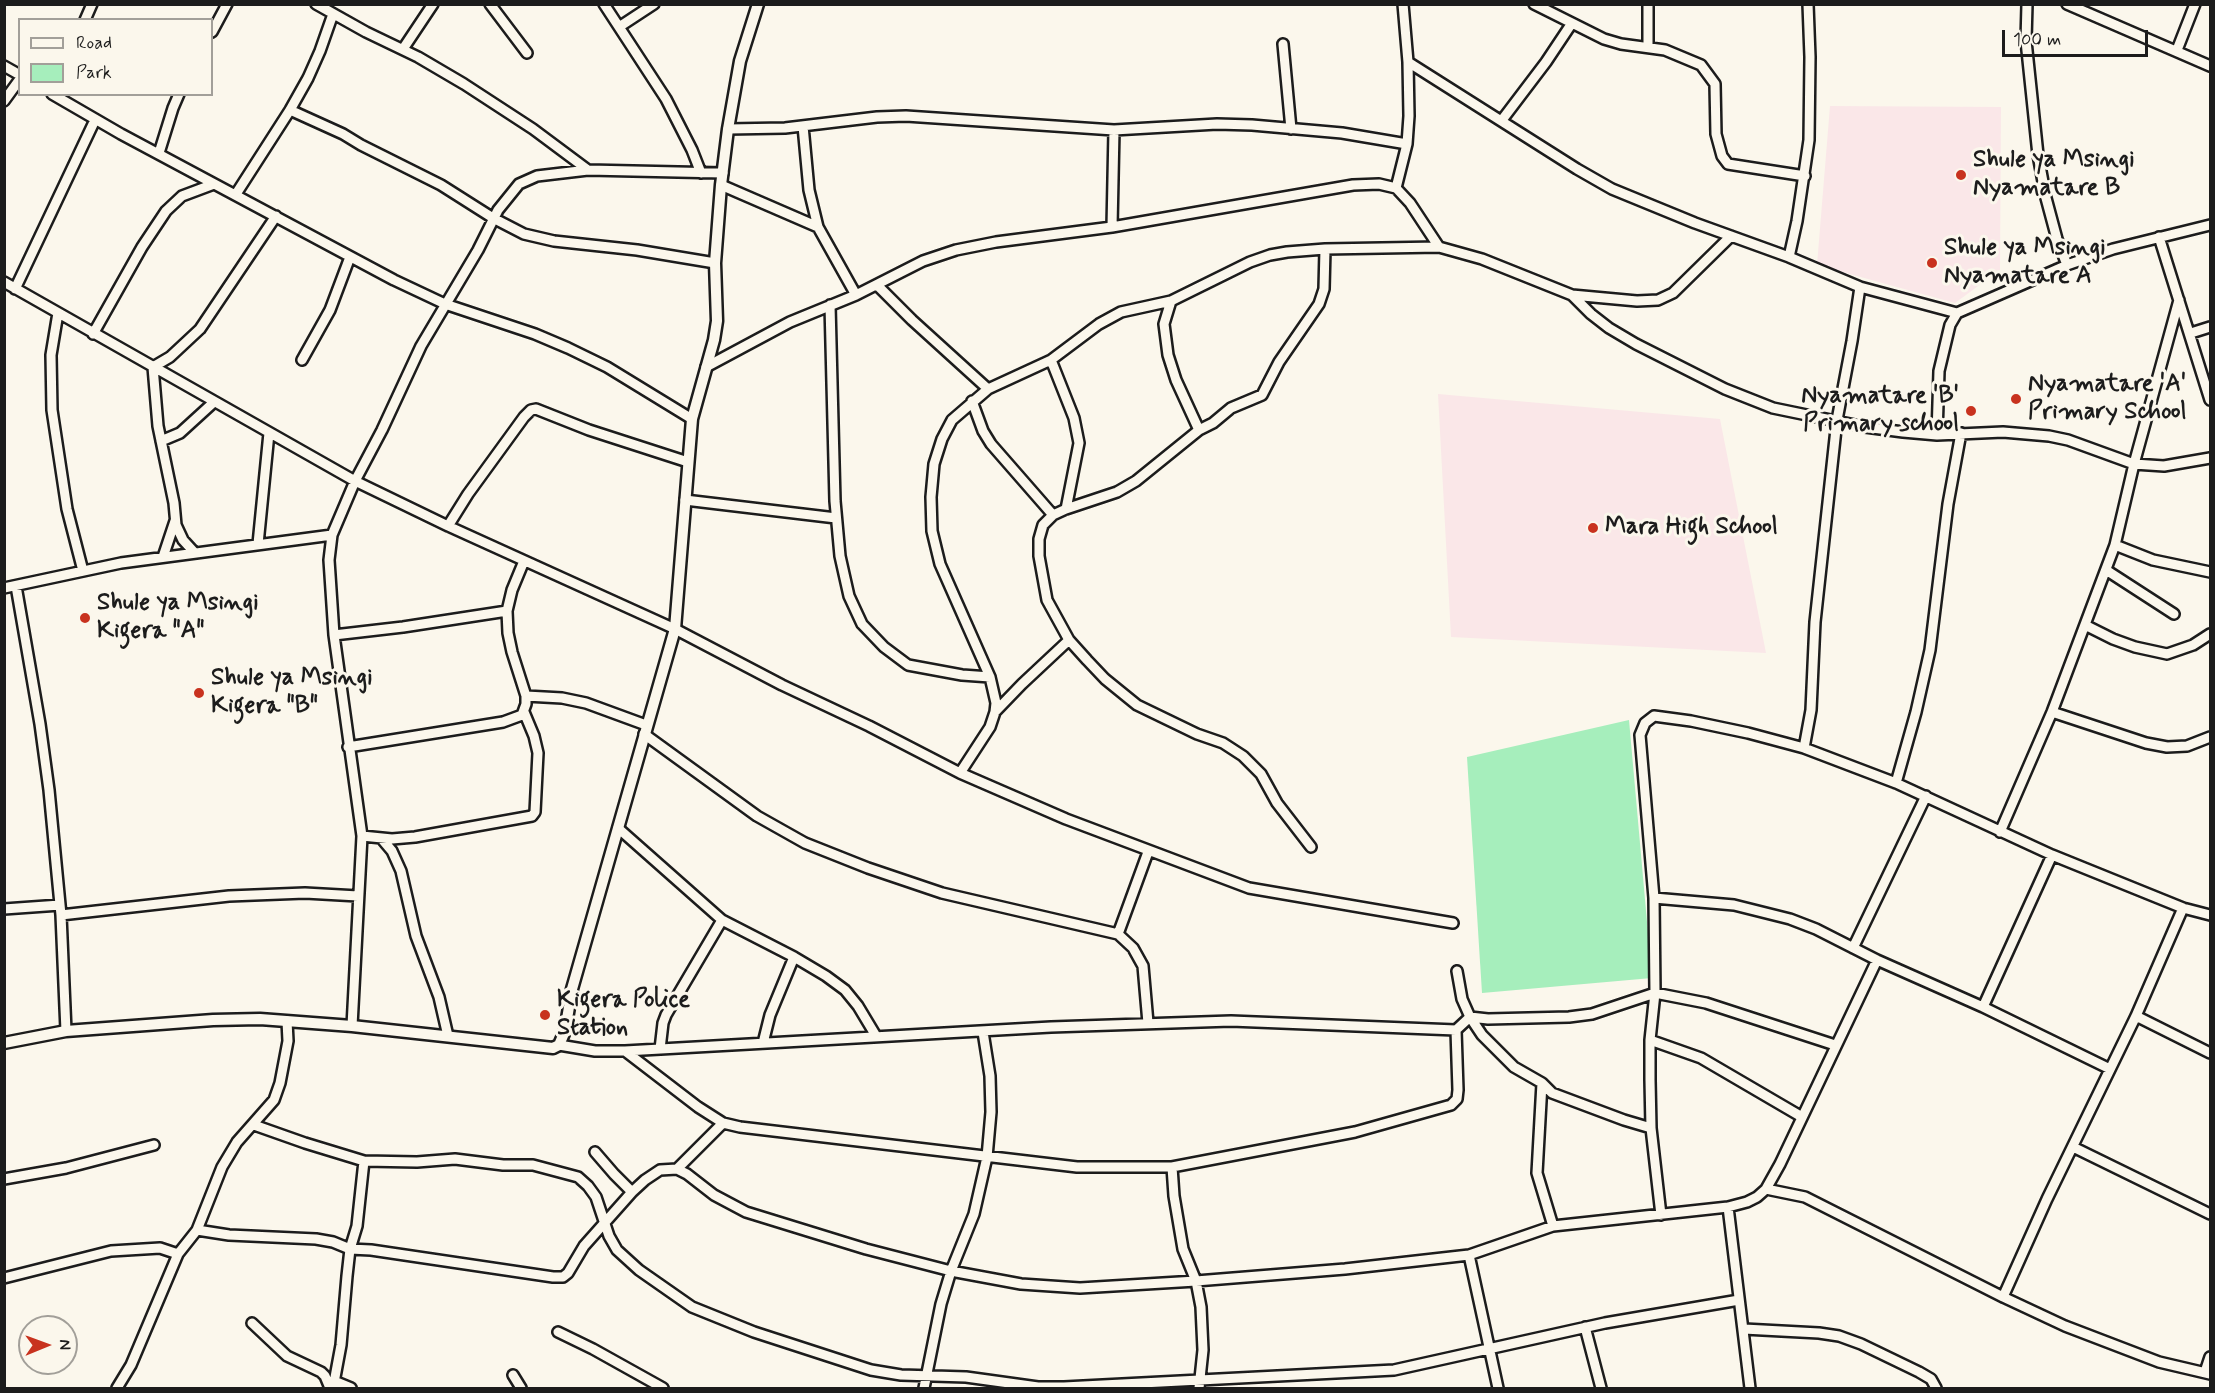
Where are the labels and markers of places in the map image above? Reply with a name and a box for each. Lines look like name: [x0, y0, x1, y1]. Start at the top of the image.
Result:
place label: Shule ya Msingi Nyamatare B: [1973, 147, 2135, 203]
marker: Shule ya Msingi Nyamatare B: [1954, 168, 1968, 182]
place label: Shule ya Msingi Nyamatare A: [1944, 235, 2106, 291]
marker: Shule ya Msingi Nyamatare A: [1925, 256, 1939, 270]
place label: Nyamatare 'A' Primary School: [2028, 371, 2186, 427]
place label: Nyamatare 'B' Primary school: [1801, 383, 1959, 439]
marker: Nyamatare 'A' Primary School: [2009, 392, 2023, 406]
marker: Nyamatare 'B' Primary school: [1964, 404, 1978, 418]
place label: Mara High School: [1605, 514, 1778, 542]
marker: Mara High School: [1586, 521, 1600, 535]
place label: Shule ya Msingi Kigera "A": [97, 590, 259, 646]
marker: Shule ya Msingi Kigera "A": [78, 611, 92, 625]
place label: Shule ya Msingi Kigera "B": [211, 665, 373, 721]
marker: Shule ya Msingi Kigera "B": [192, 686, 206, 700]
place label: Kigera Police Station: [557, 987, 690, 1043]
marker: Kigera Police Station: [538, 1008, 552, 1022]

